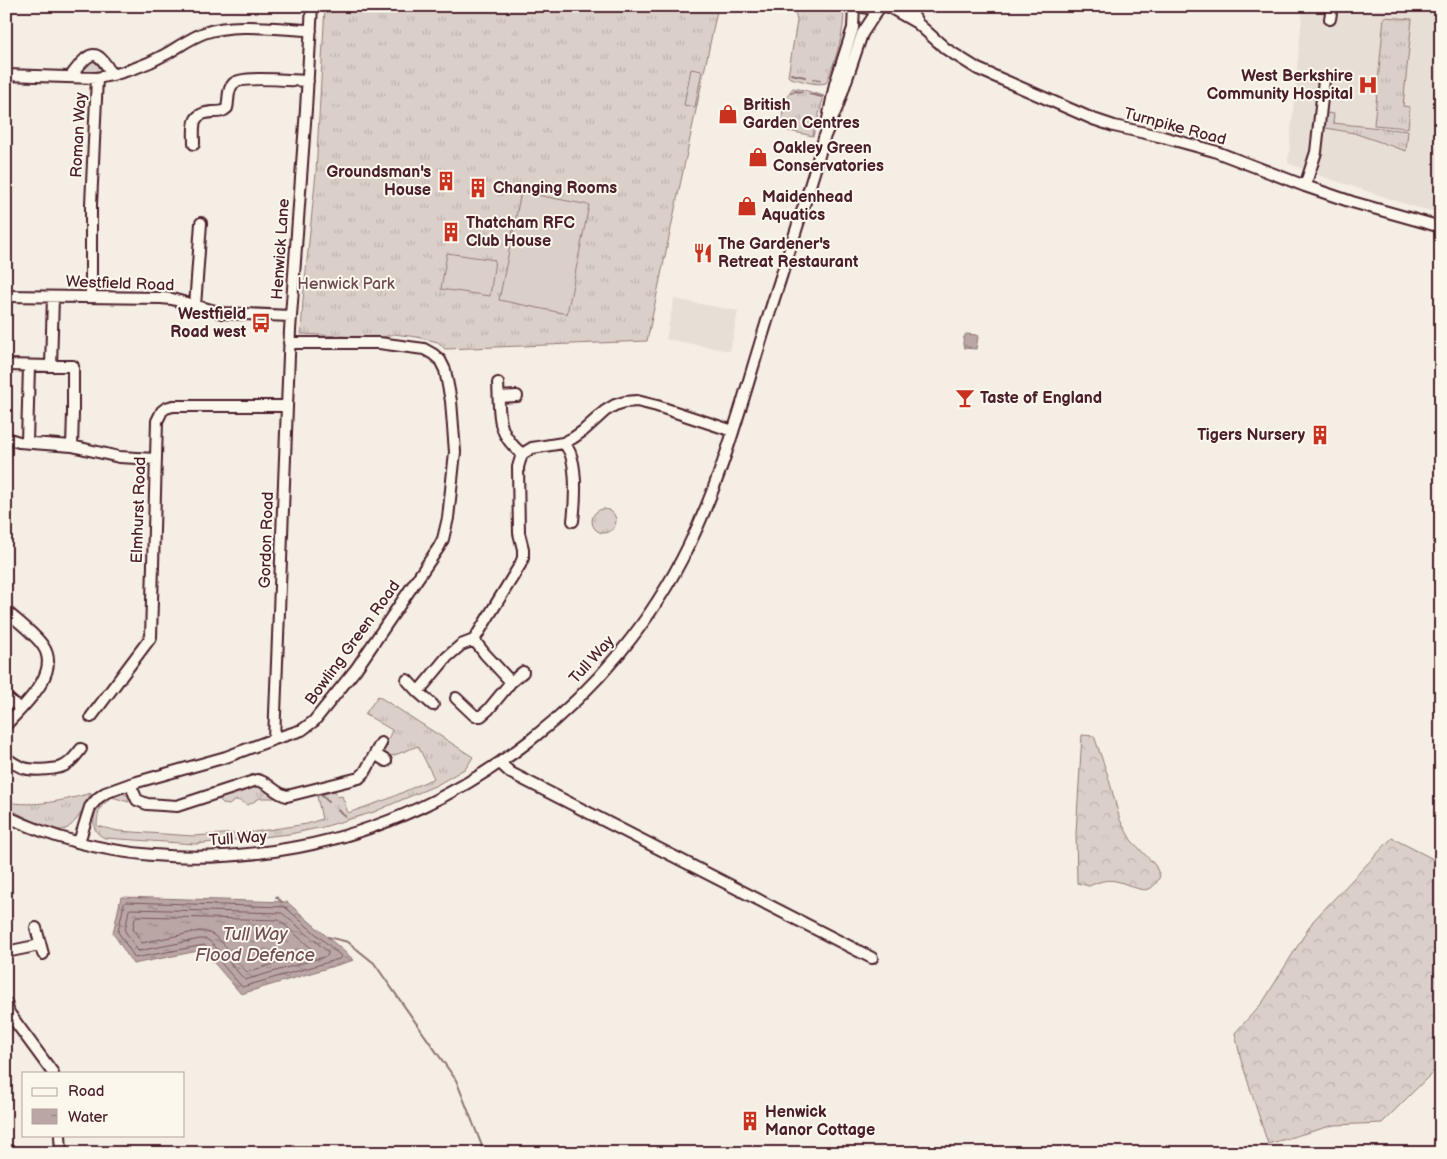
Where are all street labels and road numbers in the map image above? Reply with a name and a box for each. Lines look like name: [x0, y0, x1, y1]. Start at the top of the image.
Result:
street label: Roman Way: [67, 91, 91, 178]
street label: Turnpike Road: [1122, 104, 1228, 150]
street label: Henwick Lane: [268, 197, 294, 300]
street label: Westfield Road: [65, 273, 175, 295]
street label: Elmhurst Road: [128, 456, 150, 564]
street label: Gordon Road: [256, 491, 278, 589]
street label: Bowling Green Road: [302, 577, 404, 709]
street label: Tull Way: [565, 631, 619, 688]
street label: Tull Way: [208, 827, 268, 851]

